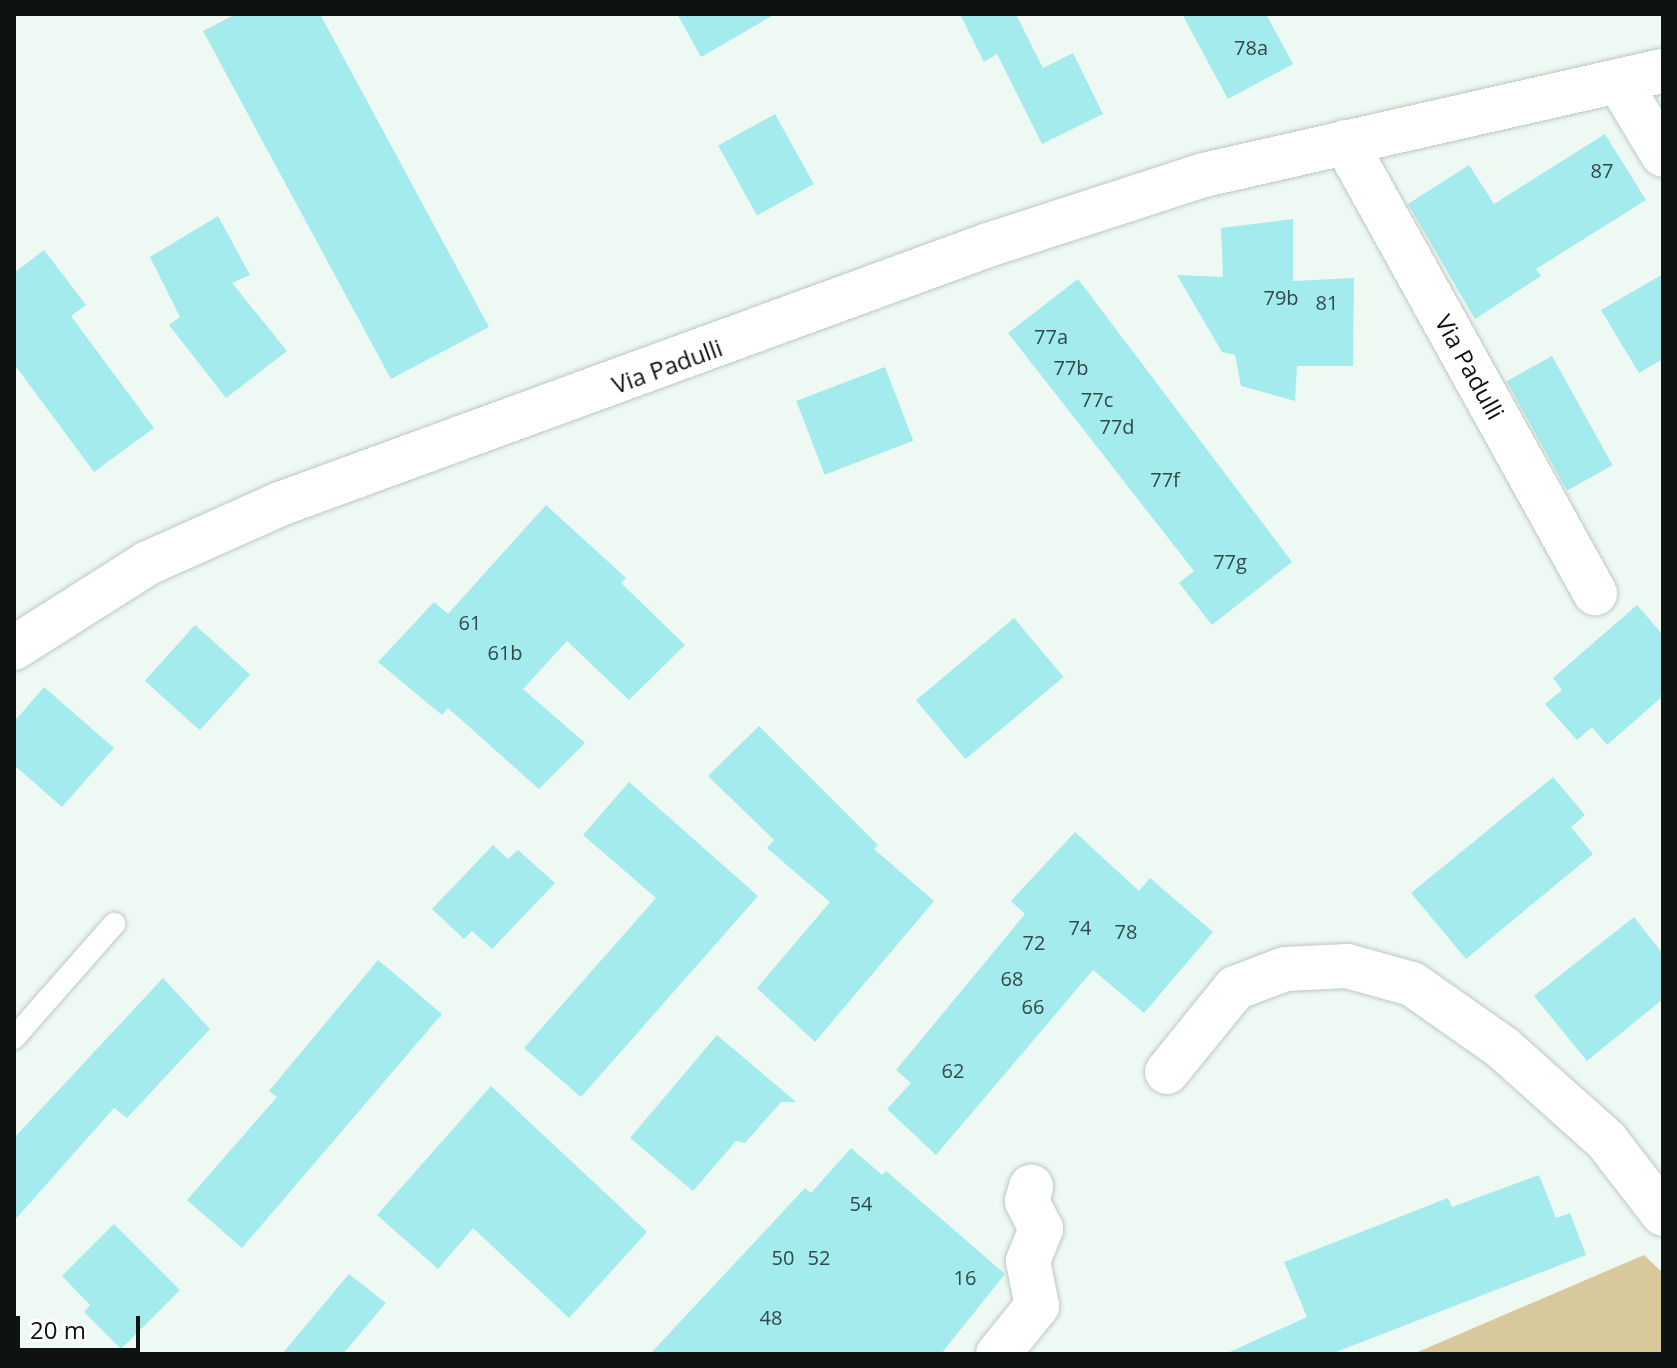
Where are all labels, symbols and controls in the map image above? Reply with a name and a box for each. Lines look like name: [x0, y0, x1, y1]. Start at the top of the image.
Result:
house number: 78a: [1234, 35, 1268, 59]
house number: 87: [1591, 158, 1613, 182]
house number: 79b: [1263, 285, 1299, 309]
house number: 81: [1316, 290, 1338, 314]
street label: Via Padulli: [1429, 310, 1511, 424]
house number: 77a: [1034, 324, 1068, 348]
street label: Via Padulli: [608, 333, 726, 399]
house number: 77b: [1053, 355, 1089, 379]
house number: 77c: [1081, 387, 1113, 411]
house number: 77d: [1099, 414, 1135, 438]
house number: 77f: [1150, 467, 1180, 491]
house number: 77g: [1213, 549, 1247, 573]
house number: 61: [459, 610, 481, 634]
house number: 61b: [487, 640, 523, 664]
house number: 74: [1069, 915, 1091, 939]
house number: 78: [1115, 919, 1137, 943]
house number: 72: [1023, 930, 1045, 954]
house number: 68: [1001, 966, 1023, 990]
house number: 66: [1022, 994, 1044, 1018]
house number: 62: [942, 1058, 964, 1082]
house number: 54: [850, 1191, 872, 1215]
house number: 50: [772, 1245, 794, 1269]
house number: 52: [808, 1245, 830, 1269]
house number: 16: [954, 1265, 976, 1289]
scale bar: [20, 1300, 144, 1350]
house number: 48: [760, 1305, 782, 1329]
text: 20 m: [30, 1313, 86, 1346]

